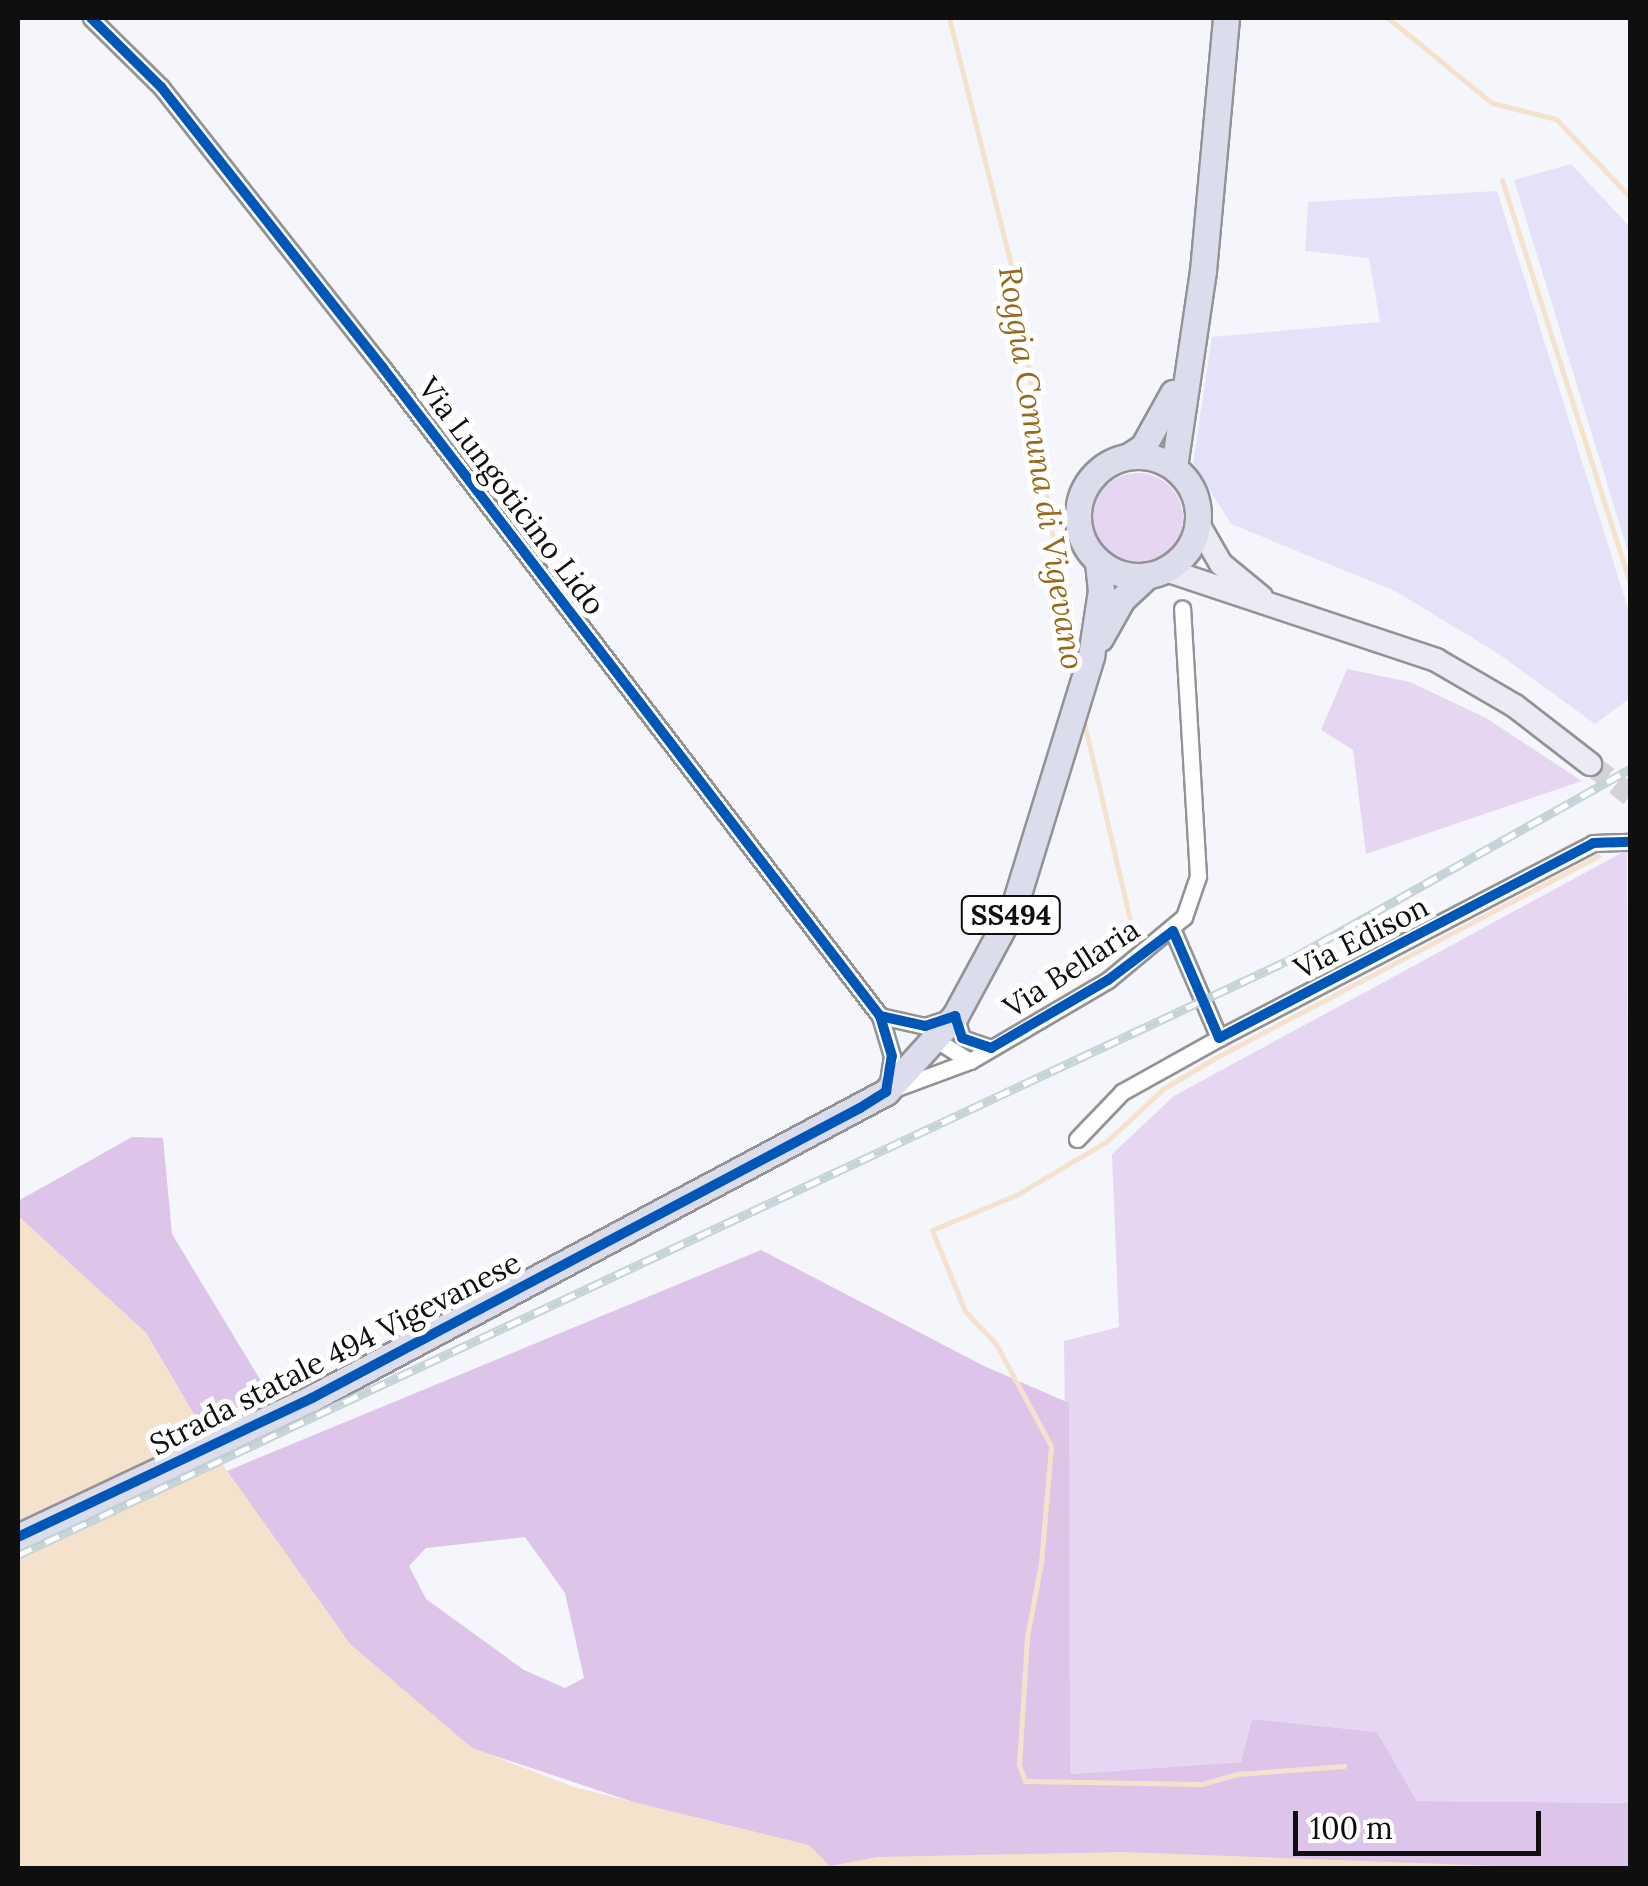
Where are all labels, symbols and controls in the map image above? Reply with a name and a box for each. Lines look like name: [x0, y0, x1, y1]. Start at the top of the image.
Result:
water label: Roggia Comuna di Vigevano: [990, 264, 1092, 672]
street label: Via Lungoticino Lido: [411, 370, 613, 622]
street label: Via Edison: [1288, 888, 1434, 986]
road number: SS494: [958, 892, 1064, 938]
street label: Via Bellaria: [996, 911, 1146, 1025]
street label: Strada statale 494 Vigevanese: [144, 1244, 526, 1462]
scale bar: [1298, 1791, 1546, 1853]
text: 100 m: [1310, 1809, 1393, 1847]

